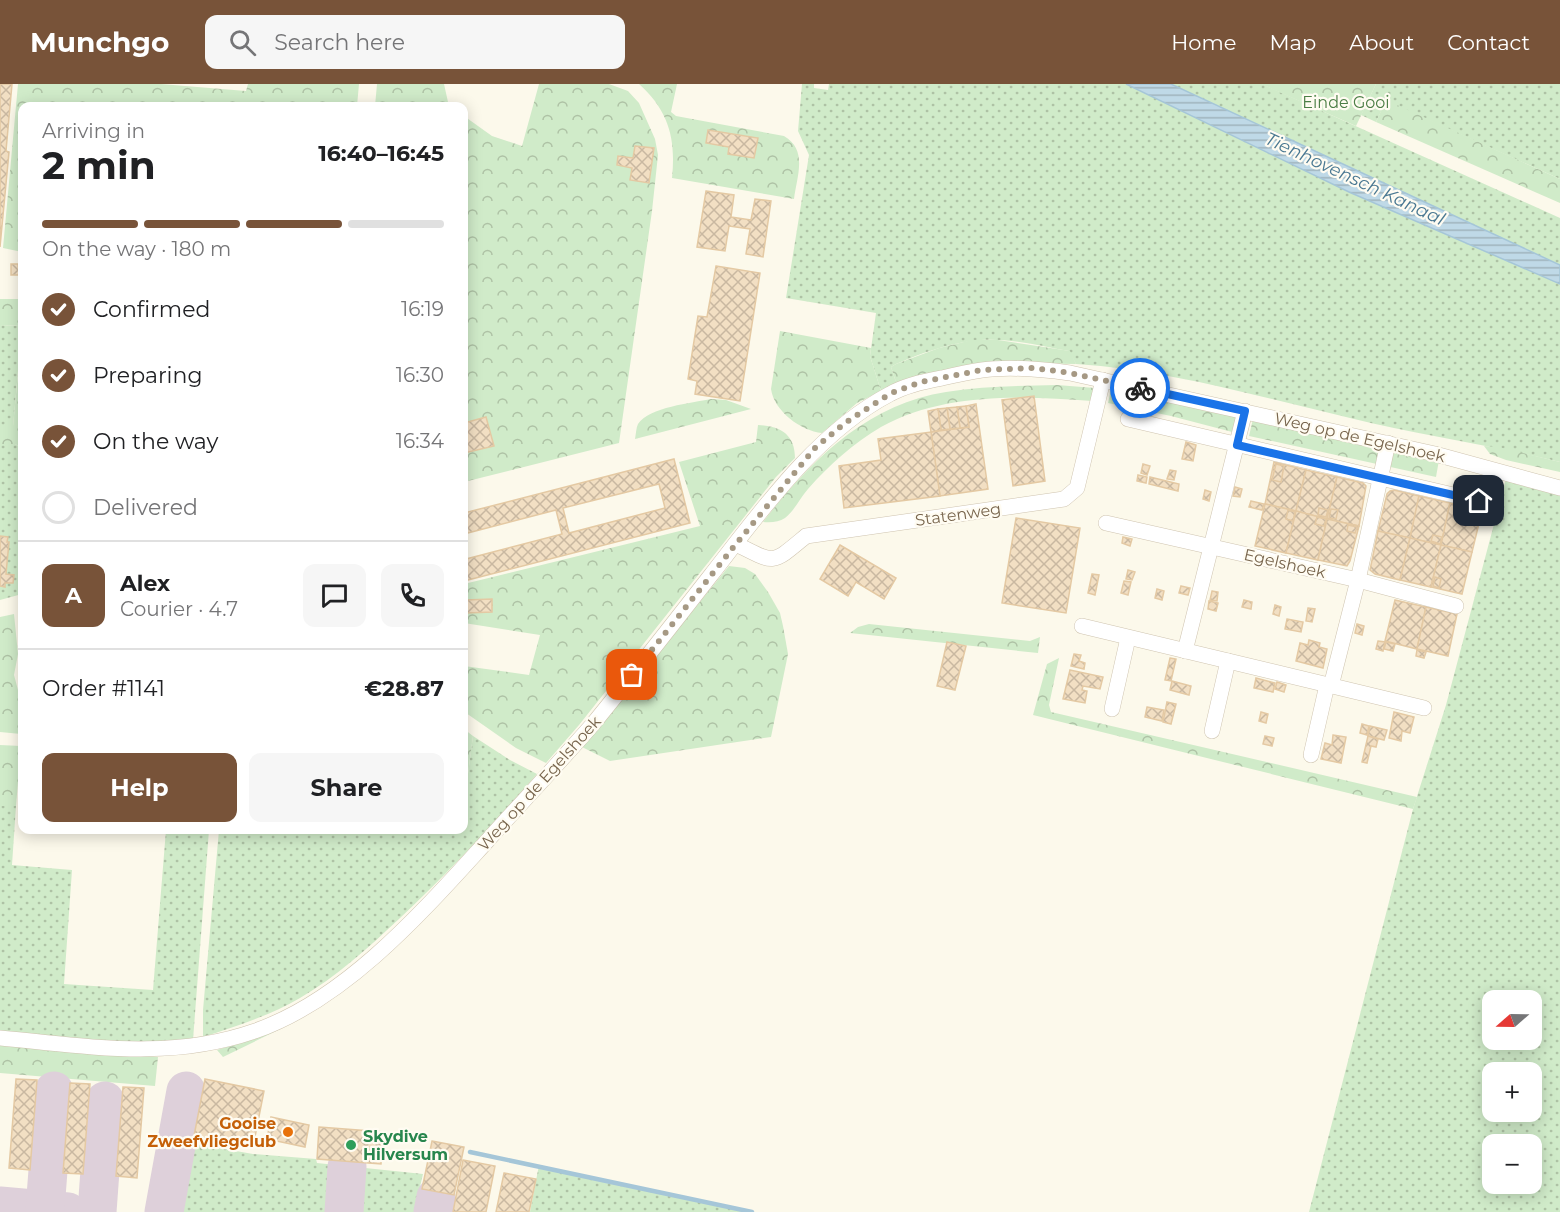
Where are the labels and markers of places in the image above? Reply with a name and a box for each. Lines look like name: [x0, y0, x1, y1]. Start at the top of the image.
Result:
pin: [1453, 475, 1504, 526]
pin: [606, 649, 657, 700]
place label: Gooise Zweefvliegclub: [147, 1114, 276, 1151]
marker: Gooise Zweefvliegclub: [281, 1125, 295, 1139]
place label: Skydive Hilversum: [363, 1127, 448, 1164]
marker: Skydive Hilversum: [344, 1138, 358, 1152]

